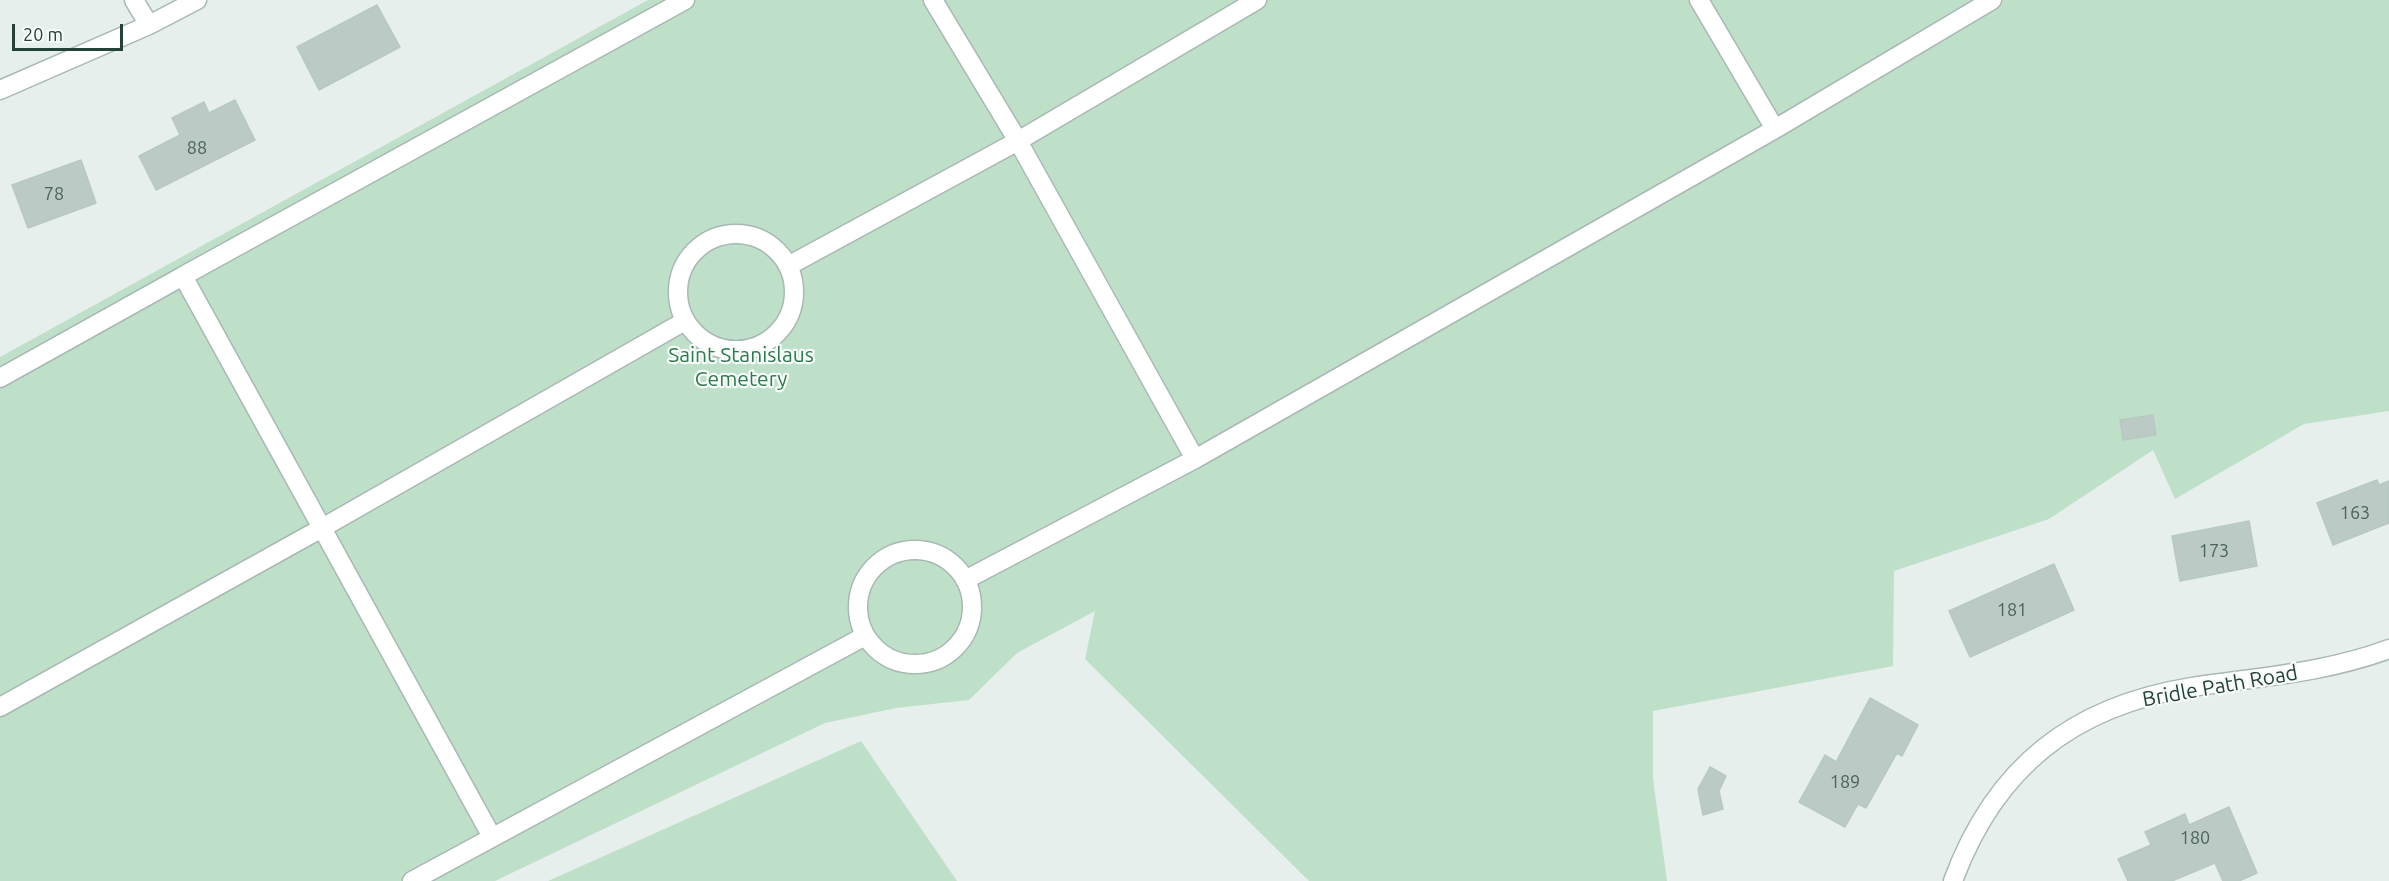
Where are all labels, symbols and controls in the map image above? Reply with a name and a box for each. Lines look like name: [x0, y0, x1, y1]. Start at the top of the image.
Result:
scale bar: [15, 12, 126, 50]
text: 20 m: [23, 24, 63, 44]
house number: 88: [187, 137, 207, 159]
house number: 78: [44, 183, 64, 205]
park label: Saint Stanislaus Cemetery: [668, 342, 814, 392]
house number: 163: [2340, 502, 2370, 524]
house number: 173: [2199, 540, 2229, 562]
house number: 181: [1997, 599, 2027, 621]
street label: Bridle Path Road: [2140, 660, 2300, 712]
house number: 189: [1830, 771, 1860, 793]
house number: 180: [2180, 827, 2210, 849]

